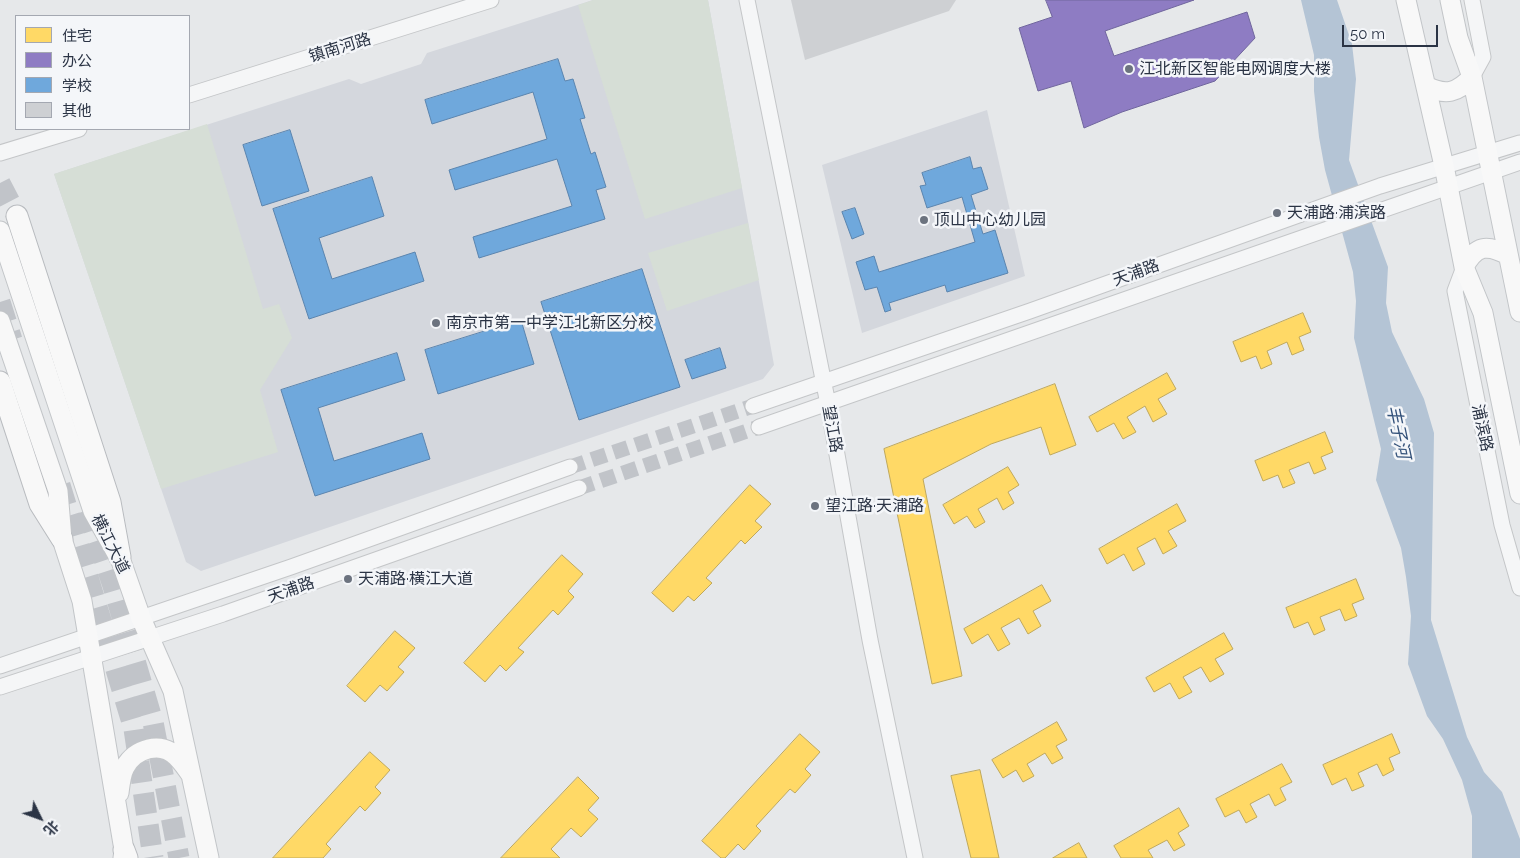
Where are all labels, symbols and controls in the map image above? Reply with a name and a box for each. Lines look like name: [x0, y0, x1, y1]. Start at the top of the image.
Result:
legend: [15, 15, 190, 130]
scale bar: [1345, 15, 1441, 47]
text: 50 m: [1350, 25, 1385, 43]
text: 住宅: [62, 27, 92, 45]
street label: 镇南河路: [307, 29, 373, 67]
text: 办公: [62, 52, 92, 70]
place label: 江北新区智能电网调度大楼: [1139, 59, 1331, 79]
marker: 江北新区智能电网调度大楼: [1123, 63, 1135, 75]
text: 学校: [62, 77, 92, 95]
text: 其他: [62, 102, 92, 120]
place label: 天浦路·浦滨路: [1287, 203, 1386, 223]
marker: 天浦路·浦滨路: [1271, 207, 1283, 219]
place label: 顶山中心幼儿园: [934, 210, 1046, 230]
marker: 顶山中心幼儿园: [918, 214, 930, 226]
street label: 天浦路: [1110, 256, 1162, 290]
place label: 南京市第一中学江北新区分校: [446, 313, 654, 333]
marker: 南京市第一中学江北新区分校: [430, 317, 442, 329]
water label: 丰子河: [1382, 403, 1414, 461]
street label: 浦滨路: [1468, 403, 1496, 453]
street label: 望江路: [818, 404, 846, 454]
place label: 望江路·天浦路: [825, 496, 924, 516]
marker: 望江路·天浦路: [809, 500, 821, 512]
street label: 横江大道: [87, 511, 133, 577]
place label: 天浦路·横江大道: [358, 569, 473, 589]
street label: 天浦路: [265, 573, 317, 607]
marker: 天浦路·横江大道: [342, 573, 354, 585]
north arrow: [15, 793, 65, 843]
text: 北: [41, 817, 62, 839]

